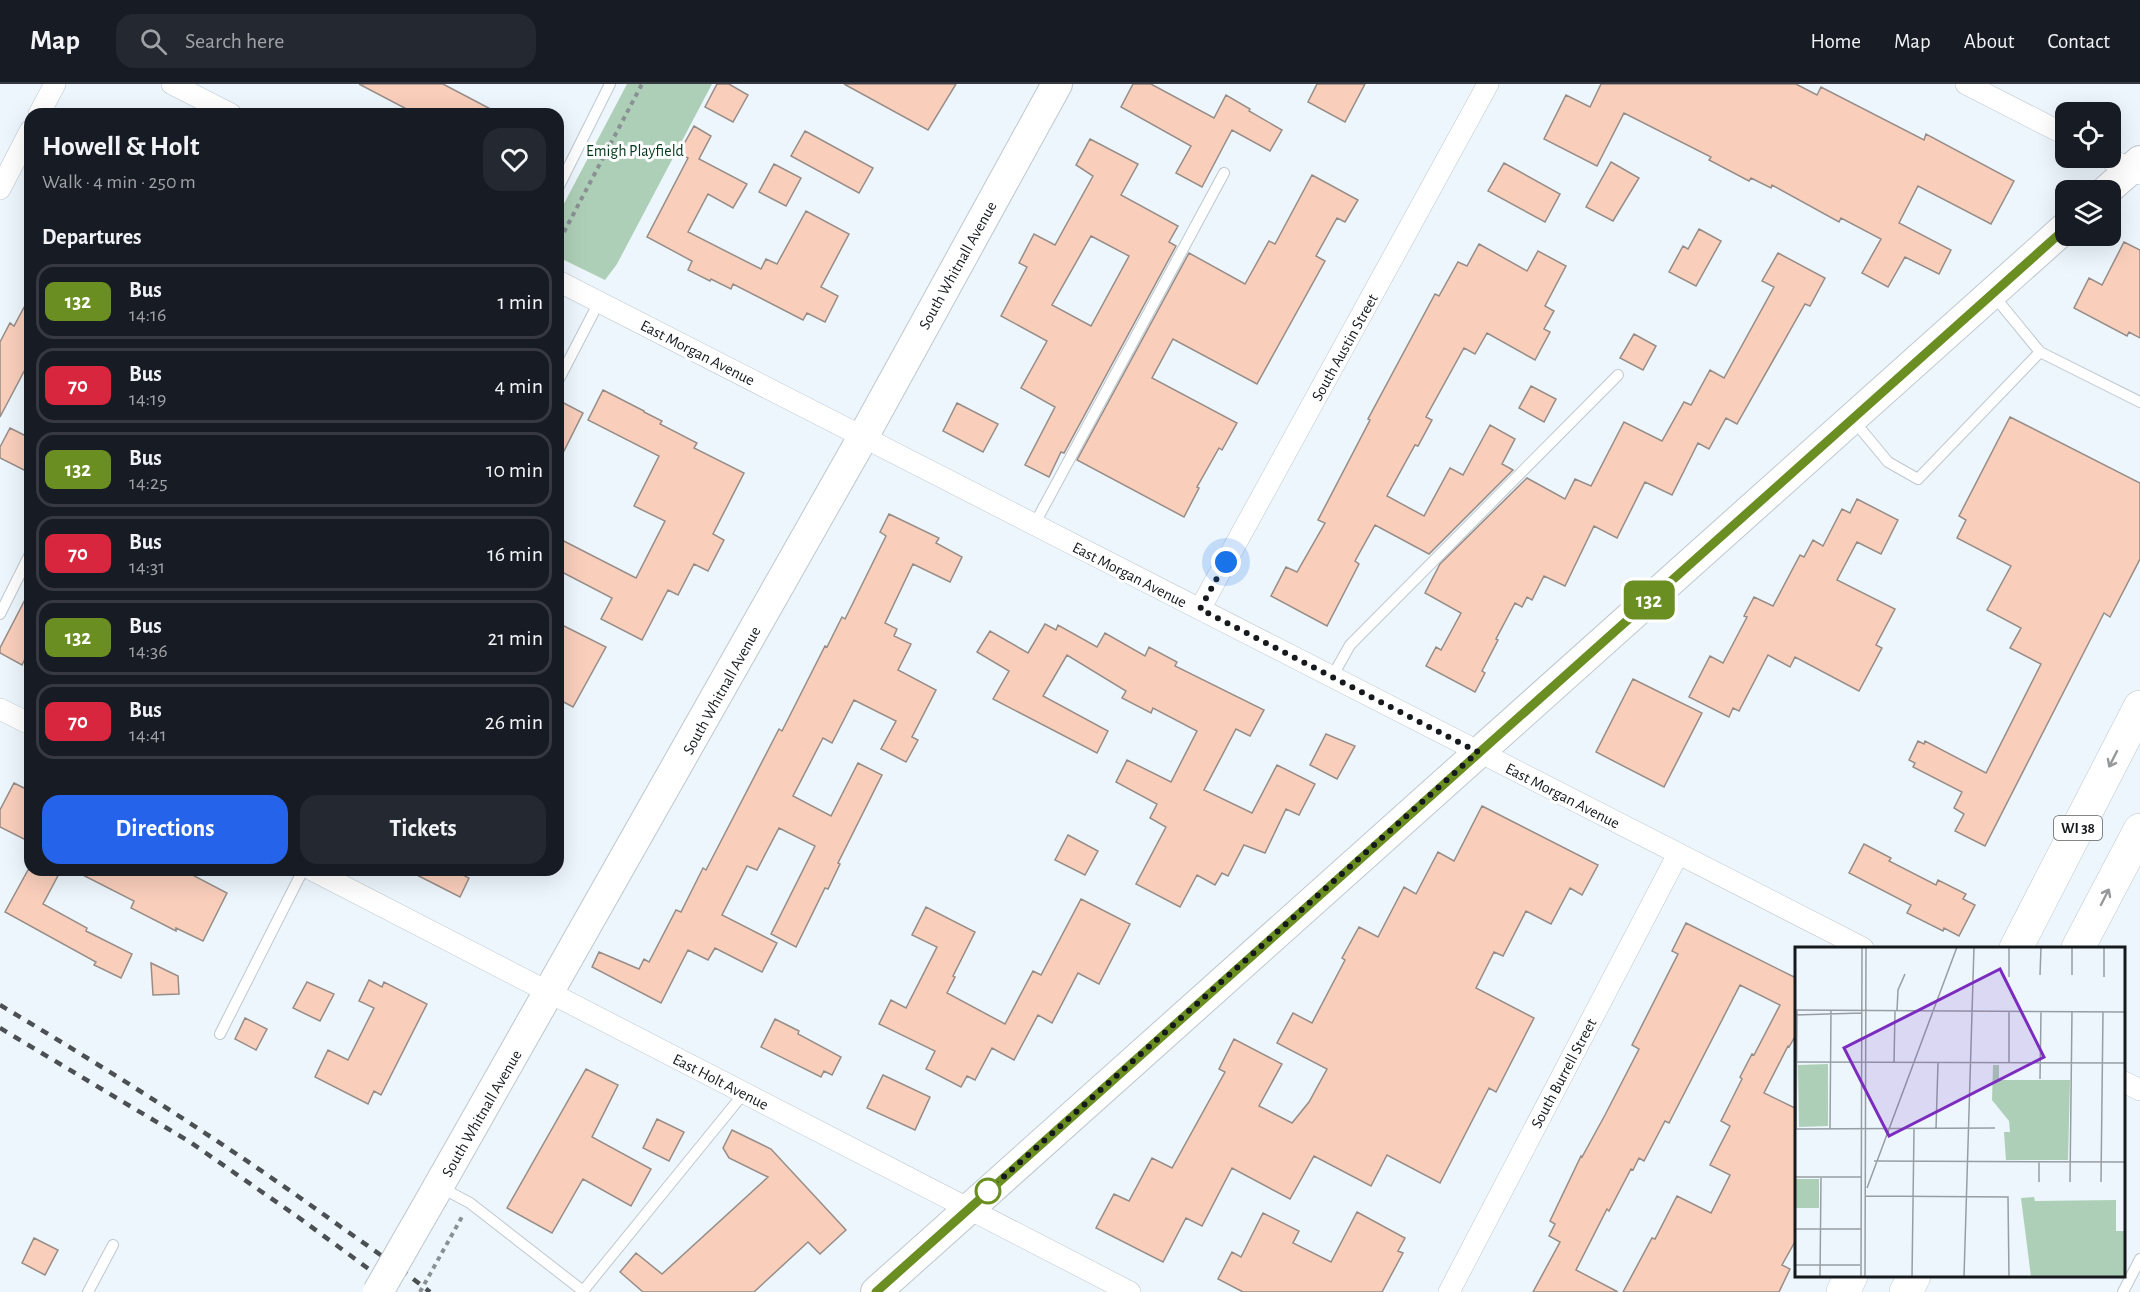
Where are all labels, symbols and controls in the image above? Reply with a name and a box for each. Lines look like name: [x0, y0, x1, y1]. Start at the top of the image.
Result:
search box: [116, 14, 536, 68]
icon: search: [137, 25, 170, 58]
text: Map: [30, 27, 80, 55]
text: Search here: [185, 30, 284, 52]
text: Home: [1810, 31, 1861, 52]
text: Map: [1894, 31, 1931, 52]
text: About: [1964, 31, 2014, 52]
text: Contact: [2047, 31, 2110, 52]
map controls: [2055, 102, 2121, 246]
button: locate: [2055, 102, 2121, 168]
button: heart: [483, 128, 546, 191]
text: Howell & Holt: [42, 133, 199, 161]
park label: Emigh Playfield: [586, 143, 684, 160]
text: Walk · 4 min · 250 m: [42, 172, 196, 192]
button: layers: [2055, 180, 2121, 246]
street label: South Whitnall Avenue: [916, 199, 1000, 332]
text: Departures: [42, 226, 142, 248]
text: Bus: [129, 279, 162, 301]
text: 132: [65, 291, 91, 312]
text: 1 min: [498, 291, 543, 313]
street label: South Austin Street: [1309, 291, 1381, 404]
text: 14:16: [129, 305, 166, 325]
street label: East Morgan Avenue: [638, 317, 757, 389]
text: Bus: [129, 363, 162, 385]
text: 70: [68, 375, 88, 396]
text: 4 min: [495, 375, 543, 397]
text: 14:19: [129, 389, 166, 409]
text: Bus: [129, 447, 162, 469]
text: 132: [65, 459, 91, 480]
text: 10 min: [486, 459, 543, 481]
text: 14:25: [129, 473, 168, 493]
text: Bus: [129, 531, 162, 553]
street label: East Morgan Avenue: [1070, 539, 1189, 611]
text: 70: [68, 543, 88, 564]
text: 16 min: [487, 543, 543, 565]
your location: [1211, 547, 1241, 577]
text: 14:31: [129, 557, 165, 577]
line badge: 132: [1614, 580, 1684, 620]
text: 132: [1636, 590, 1662, 611]
text: Bus: [129, 615, 162, 637]
street label: South Whitnall Avenue: [680, 624, 764, 757]
text: 132: [65, 627, 91, 648]
text: 21 min: [488, 627, 543, 649]
text: 14:36: [129, 641, 168, 661]
text: Bus: [129, 699, 162, 721]
text: 70: [68, 711, 88, 732]
text: 26 min: [485, 711, 543, 733]
text: 14:41: [129, 725, 167, 745]
one-way arrow: [2107, 749, 2119, 767]
street label: East Morgan Avenue: [1503, 760, 1622, 832]
button: Directions: [42, 795, 288, 864]
button: Tickets: [300, 795, 546, 864]
road number: WI 38: [2054, 816, 2102, 840]
one-way arrow: [2100, 888, 2111, 906]
inset map: [1795, 947, 2125, 1277]
street label: South Burrell Street: [1528, 1016, 1600, 1131]
street label: South Whitnall Avenue: [439, 1047, 525, 1180]
street label: East Holt Avenue: [670, 1051, 771, 1113]
unlabelled marker: [975, 1178, 1001, 1204]

